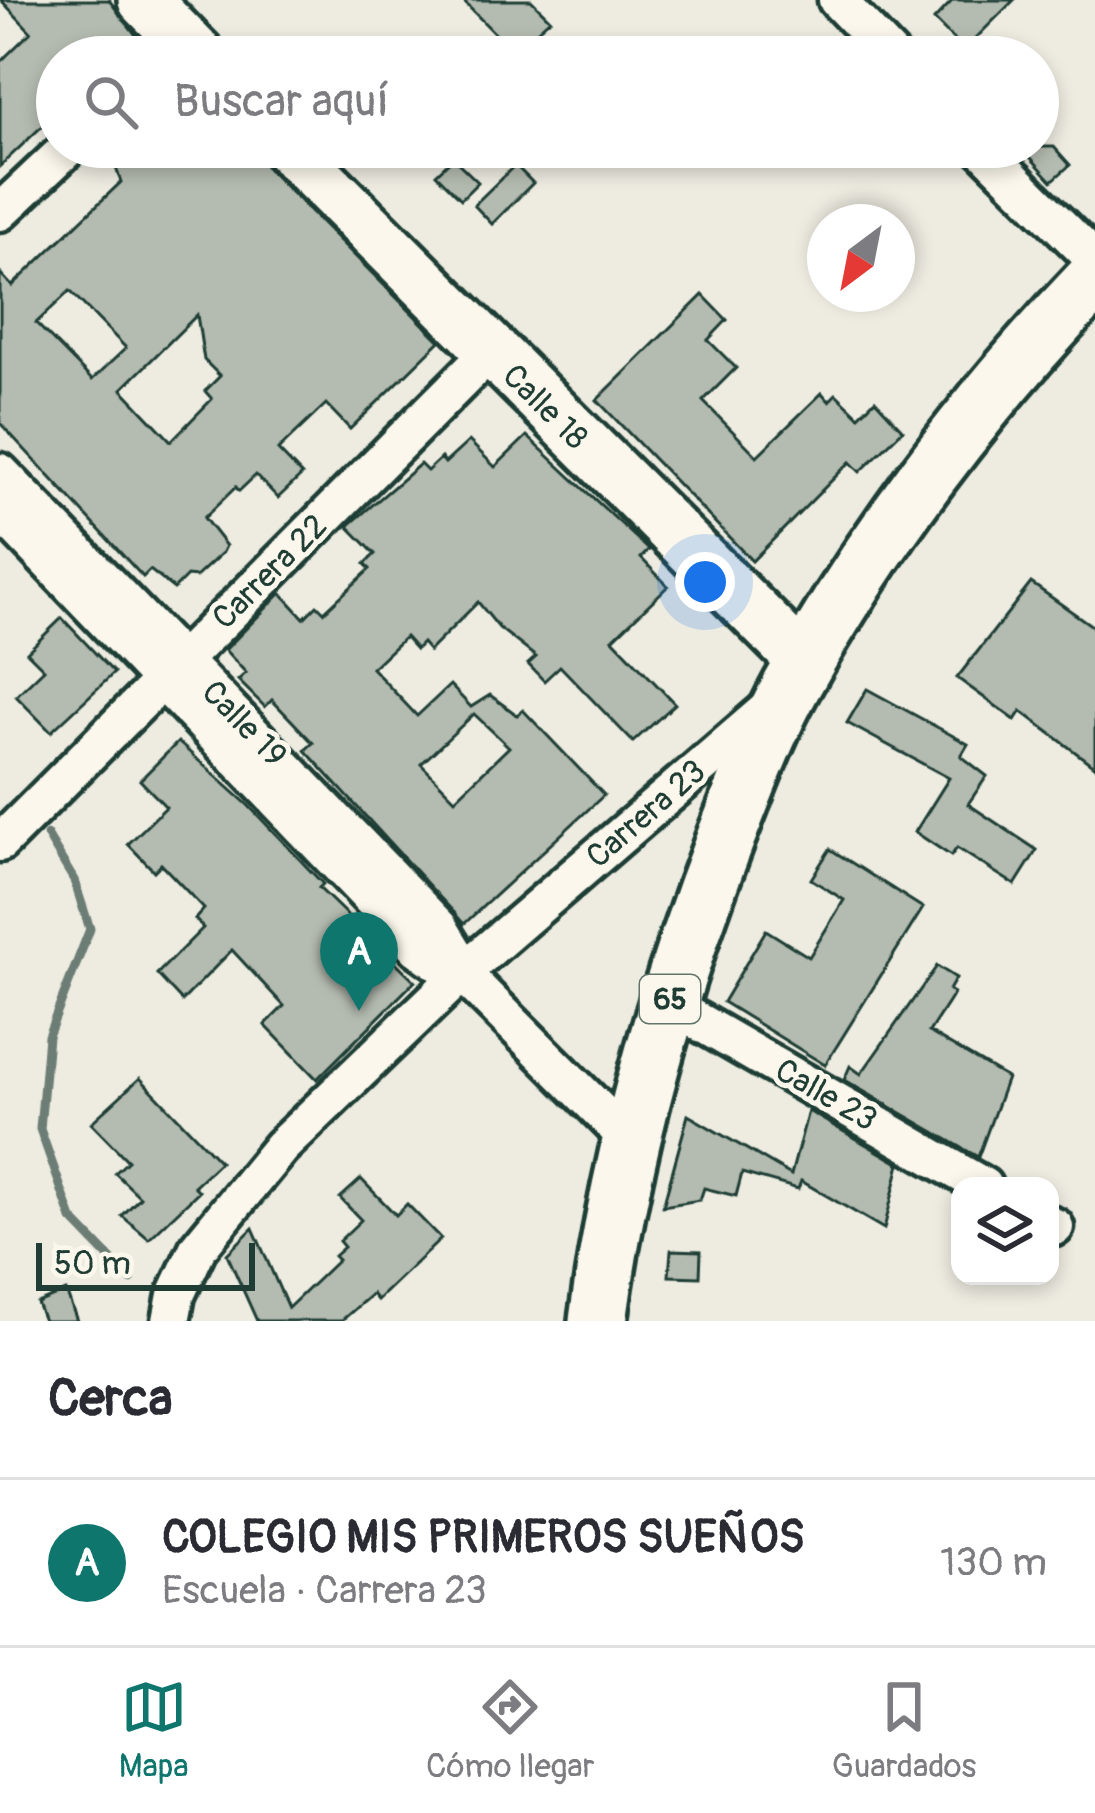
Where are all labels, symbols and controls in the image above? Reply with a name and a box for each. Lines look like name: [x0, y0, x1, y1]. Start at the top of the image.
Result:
search box: [36, 36, 1059, 168]
icon: search: [78, 69, 144, 135]
text: Buscar aquí: [174, 74, 389, 130]
north arrow: [807, 204, 915, 312]
street label: Calle 18: [494, 356, 596, 458]
street label: Carrera 22: [204, 506, 336, 638]
your location: [675, 552, 735, 612]
street label: Calle 19: [193, 672, 295, 776]
street label: Carrera 23: [578, 751, 714, 877]
pin: A: [320, 912, 398, 1011]
road number: 65: [640, 975, 700, 1023]
street label: Calle 23: [768, 1050, 884, 1140]
map controls: [951, 1177, 1059, 1285]
button: layers: [951, 1177, 1059, 1285]
scale bar: [36, 1237, 255, 1290]
text: 50 m: [54, 1243, 131, 1284]
text: Cerca: [48, 1367, 172, 1431]
text: COLEGIO MIS PRIMEROS SUEÑOS: [162, 1510, 805, 1566]
text: A: [74, 1538, 100, 1587]
text: 130 m: [940, 1538, 1047, 1587]
text: Escuela · Carrera 23: [162, 1566, 487, 1615]
tab: Mapa: [119, 1674, 189, 1787]
tab: Cómo llegar: [426, 1674, 594, 1787]
tab: Guardados: [832, 1674, 976, 1787]

